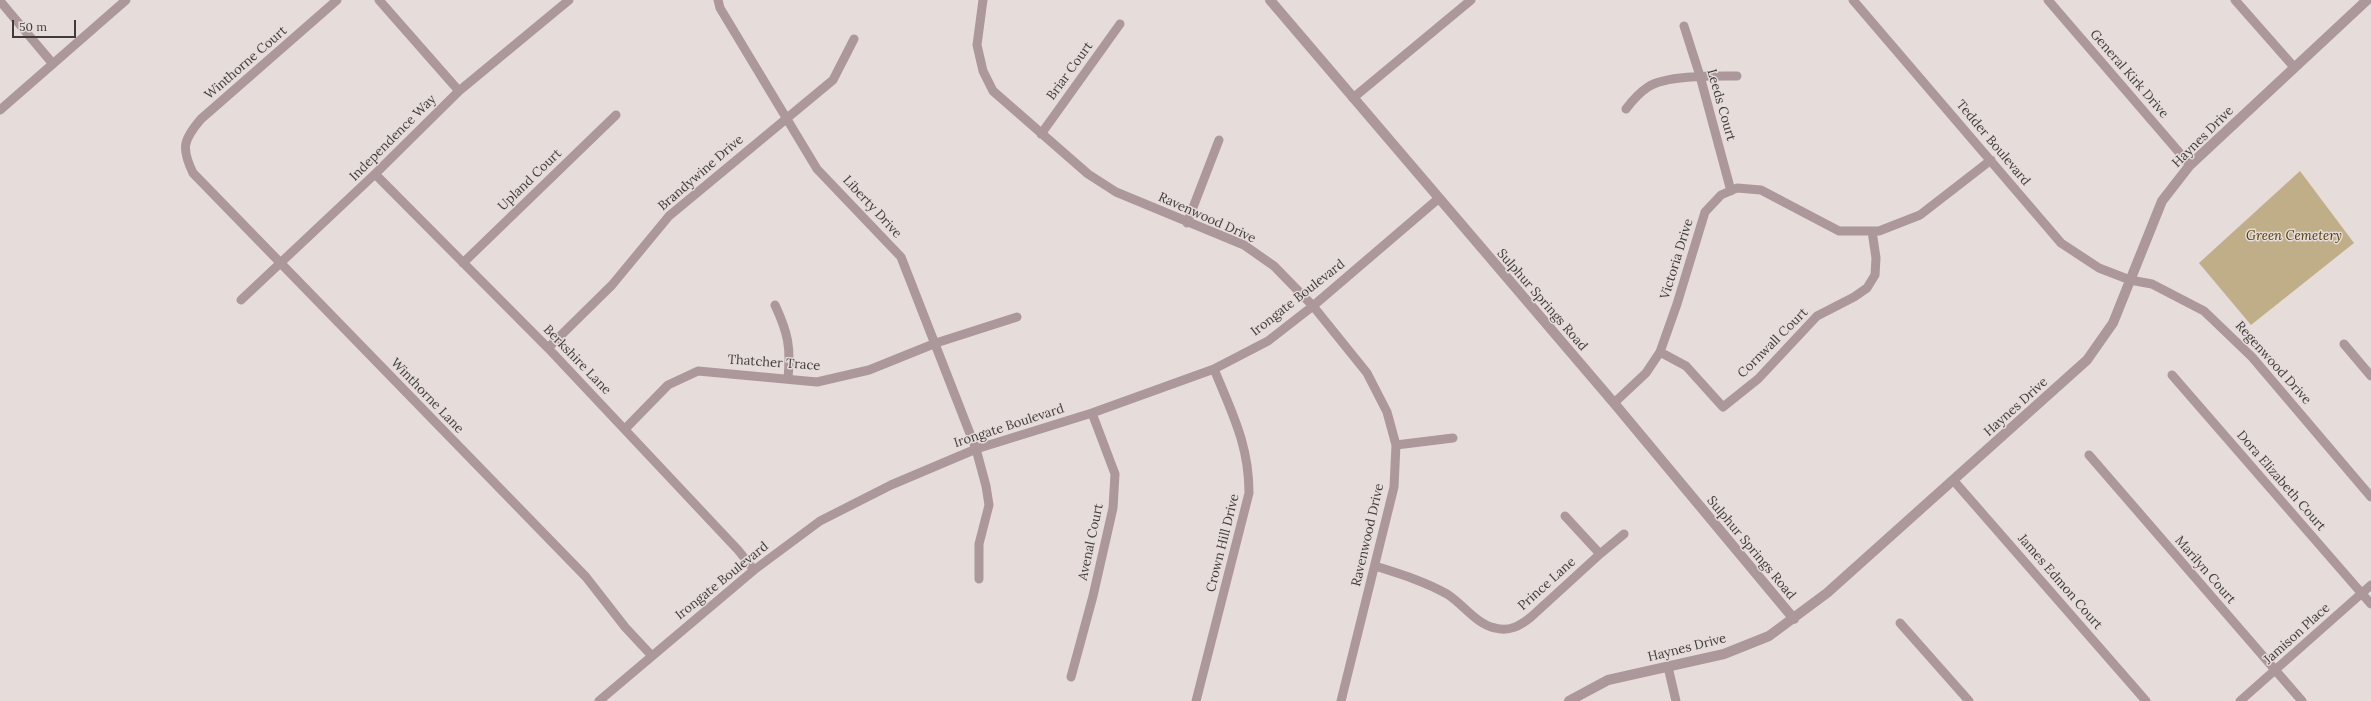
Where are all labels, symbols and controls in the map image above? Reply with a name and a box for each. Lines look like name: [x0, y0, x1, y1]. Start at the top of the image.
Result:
scale bar: [14, 12, 78, 38]
text: 50 m: [19, 19, 47, 34]
street label: Winthorne Court: [202, 23, 290, 103]
street label: General Kirk Drive: [2086, 27, 2172, 121]
street label: Briar Court: [1044, 39, 1096, 103]
street label: Leeds Court: [1703, 67, 1739, 143]
street label: Independence Way: [347, 92, 439, 184]
street label: Tedder Boulevard: [1953, 97, 2033, 189]
street label: Haynes Drive: [2169, 103, 2237, 171]
street label: Brandywine Drive: [655, 132, 747, 214]
street label: Upland Court: [495, 146, 565, 214]
street label: Liberty Drive: [839, 173, 905, 241]
street label: Ravenwood Drive: [1156, 189, 1258, 247]
street label: Victoria Drive: [1657, 217, 1697, 301]
park label: Green Cemetery: [2246, 228, 2342, 244]
street label: Sulphur Springs Road: [1493, 246, 1591, 354]
street label: Irongate Boulevard: [1248, 256, 1348, 340]
street label: Cornwall Court: [1735, 305, 1811, 381]
street label: Regenwood Drive: [2232, 318, 2314, 408]
street label: Berkshire Lane: [540, 322, 614, 398]
street label: Thatcher Trace: [727, 352, 821, 374]
street label: Winthorne Lane: [387, 355, 467, 437]
street label: Haynes Drive: [1981, 374, 2051, 440]
street label: Irongate Boulevard: [952, 401, 1066, 451]
street label: Dora Elizabeth Court: [2233, 428, 2329, 534]
street label: Ravenwood Drive: [1349, 482, 1387, 588]
street label: Crown Hill Drive: [1203, 492, 1243, 594]
street label: Sulphur Springs Road: [1703, 493, 1799, 603]
street label: Avenal Court: [1075, 502, 1107, 582]
street label: James Edmon Court: [2014, 531, 2106, 633]
street label: Marilyn Court: [2171, 533, 2239, 607]
street label: Irongate Boulevard: [672, 539, 772, 623]
street label: Prince Lane: [1515, 554, 1579, 614]
street label: Jamison Place: [2261, 600, 2333, 668]
street label: Haynes Drive: [1646, 631, 1728, 665]

